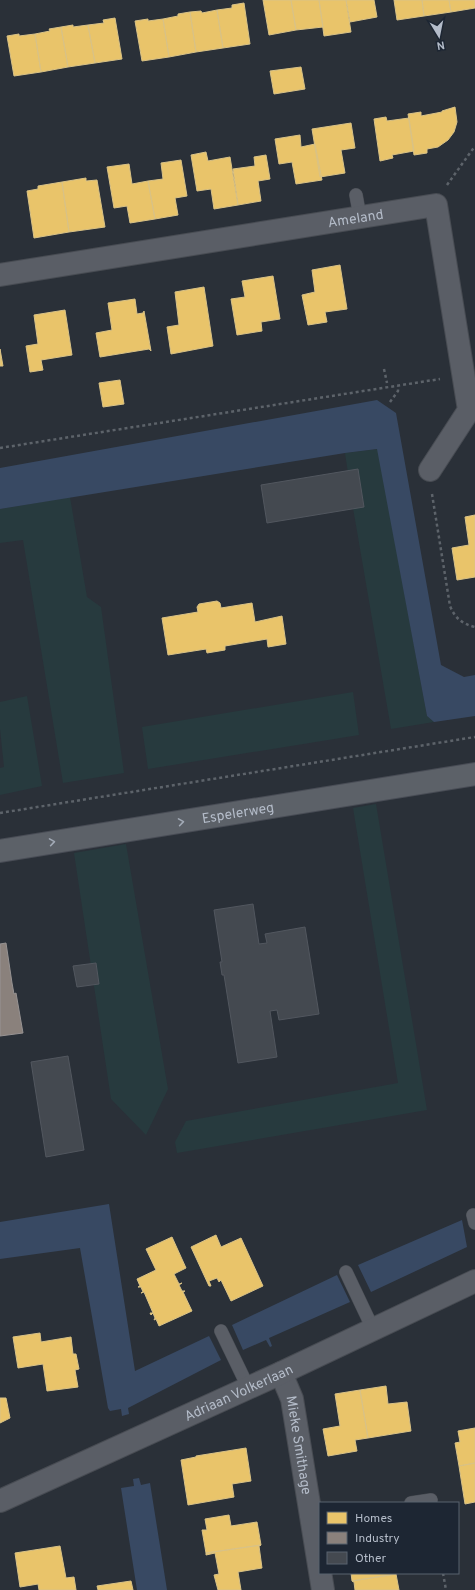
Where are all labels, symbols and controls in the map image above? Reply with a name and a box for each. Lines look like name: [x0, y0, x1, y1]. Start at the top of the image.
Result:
north arrow: [419, 16, 459, 56]
text: N: [435, 37, 446, 52]
street label: Ameland: [327, 207, 385, 232]
street label: Espelerweg: [201, 800, 275, 828]
one-way arrow: [178, 818, 184, 827]
one-way arrow: [49, 838, 55, 847]
street label: Adriaan Volkerlaan: [182, 1361, 296, 1426]
street label: Mieke Smithage: [282, 1395, 314, 1496]
legend: [319, 1502, 459, 1574]
text: Homes: [355, 1511, 392, 1527]
text: Industry: [355, 1531, 400, 1547]
text: Other: [355, 1551, 387, 1567]

